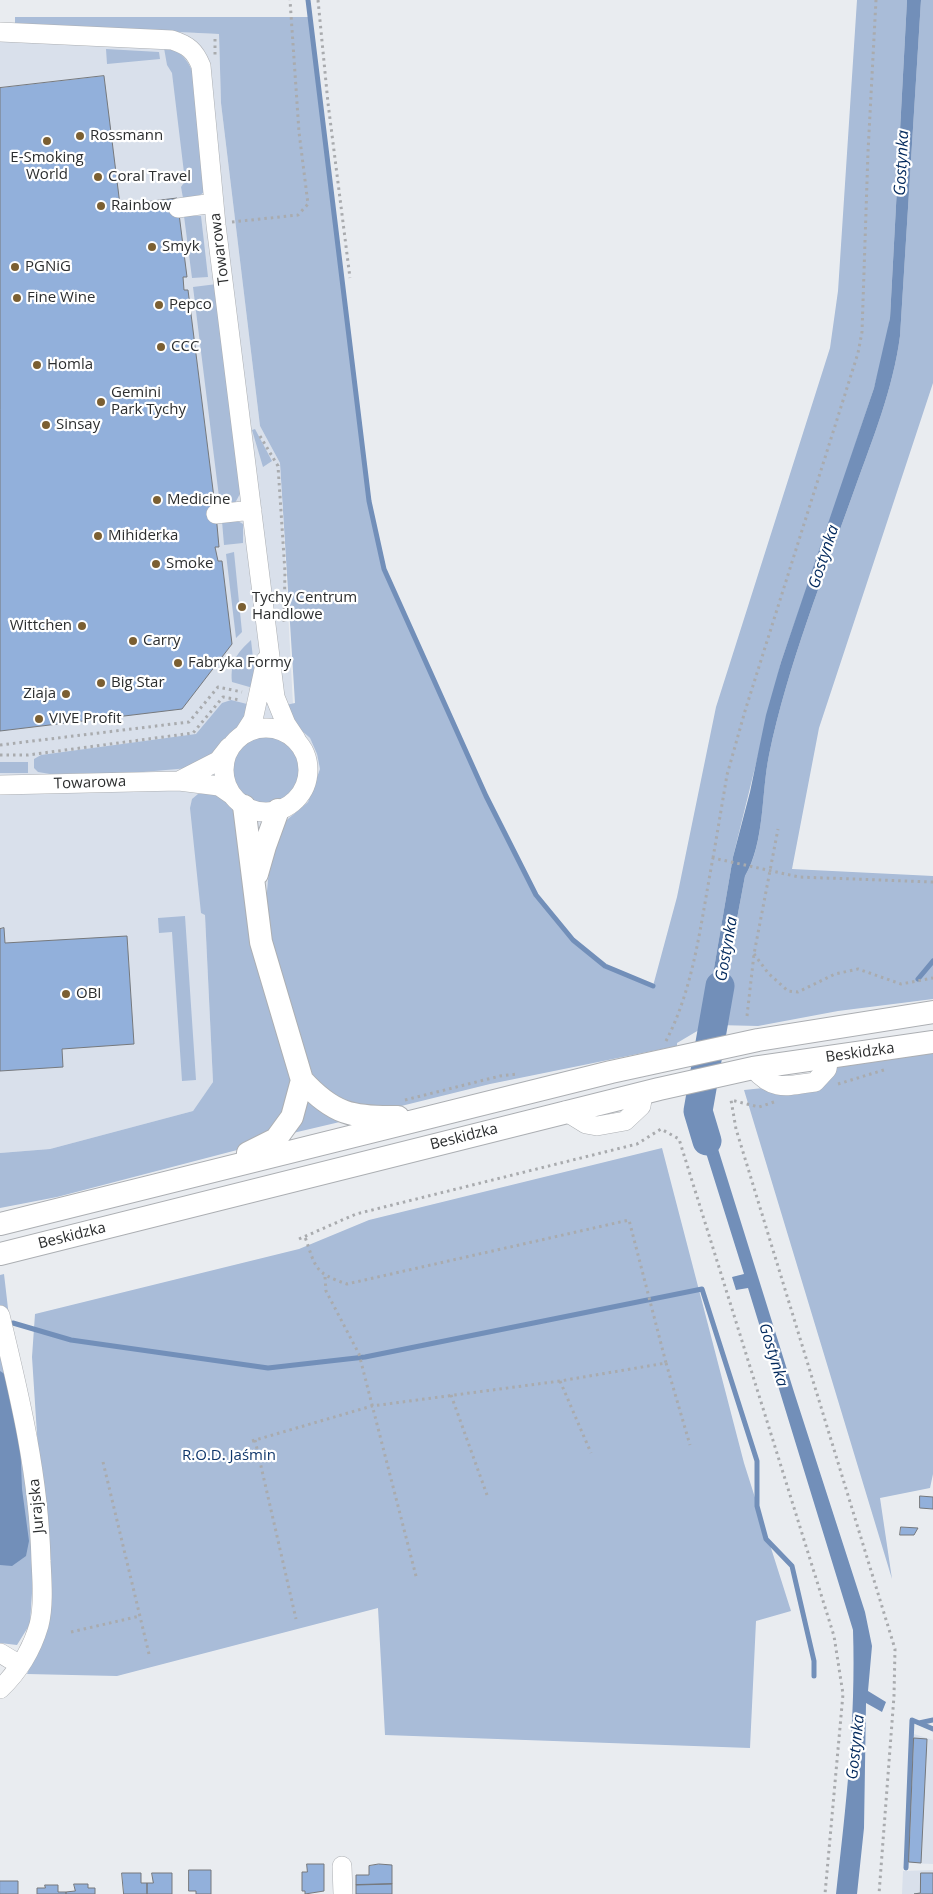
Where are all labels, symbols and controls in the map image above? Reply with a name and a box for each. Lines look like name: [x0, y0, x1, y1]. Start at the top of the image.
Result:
place label: Rossmann: [90, 127, 163, 145]
marker: Rossmann: [74, 130, 86, 142]
water label: Gostynka: [891, 130, 913, 196]
marker: E-Smoking World: [41, 135, 53, 147]
place label: E-Smoking World: [10, 149, 84, 184]
place label: Coral Travel: [108, 168, 191, 186]
marker: Coral Travel: [92, 171, 104, 183]
place label: Rainbow: [111, 197, 171, 215]
marker: Rainbow: [95, 200, 107, 212]
street label: Towarowa: [207, 212, 233, 286]
place label: Smyk: [162, 238, 200, 256]
marker: Smyk: [146, 241, 158, 253]
place label: PGNiG: [25, 258, 71, 276]
marker: PGNiG: [9, 261, 21, 273]
place label: Fine Wine: [27, 289, 95, 307]
marker: Fine Wine: [11, 292, 23, 304]
place label: Pepco: [169, 296, 212, 314]
marker: Pepco: [153, 299, 165, 311]
place label: CCC: [171, 338, 199, 356]
marker: CCC: [155, 341, 167, 353]
place label: Homla: [47, 356, 93, 374]
marker: Homla: [31, 359, 43, 371]
place label: Gemini Park Tychy: [111, 384, 186, 419]
marker: Gemini Park Tychy: [95, 396, 107, 408]
place label: Sinsay: [56, 416, 100, 434]
marker: Sinsay: [40, 419, 52, 431]
place label: Medicine: [167, 491, 230, 509]
marker: Medicine: [151, 494, 163, 506]
water label: Gostynka: [805, 523, 843, 591]
place label: Mihiderka: [108, 527, 178, 545]
marker: Mihiderka: [92, 530, 104, 542]
place label: Smoke: [166, 555, 213, 573]
marker: Smoke: [150, 558, 162, 570]
place label: Tychy Centrum Handlowe: [252, 589, 357, 624]
marker: Tychy Centrum Handlowe: [236, 601, 248, 613]
place label: Wittchen: [10, 617, 72, 635]
marker: Wittchen: [76, 620, 88, 632]
place label: Carry: [143, 632, 181, 650]
marker: Carry: [127, 635, 139, 647]
place label: Fabryka Formy: [188, 654, 291, 672]
marker: Fabryka Formy: [172, 657, 184, 669]
place label: Big Star: [111, 674, 165, 692]
marker: Big Star: [95, 677, 107, 689]
place label: Ziaja: [23, 685, 56, 703]
marker: Ziaja: [60, 688, 72, 700]
place label: VIVE Profit: [49, 710, 122, 728]
marker: VIVE Profit: [33, 713, 45, 725]
street label: Towarowa: [54, 773, 126, 793]
water label: Gostynka: [712, 915, 742, 983]
place label: OBI: [76, 985, 102, 1003]
marker: OBI: [60, 988, 72, 1000]
street label: Beskidzka: [824, 1039, 896, 1067]
street label: Beskidzka: [428, 1120, 500, 1154]
street label: Beskidzka: [36, 1219, 108, 1253]
water label: Gostynka: [754, 1321, 792, 1389]
park label: R.O.D. Jaśmin: [182, 1447, 276, 1465]
street label: Jurajska: [26, 1478, 48, 1534]
water label: Gostynka: [843, 1713, 869, 1781]

